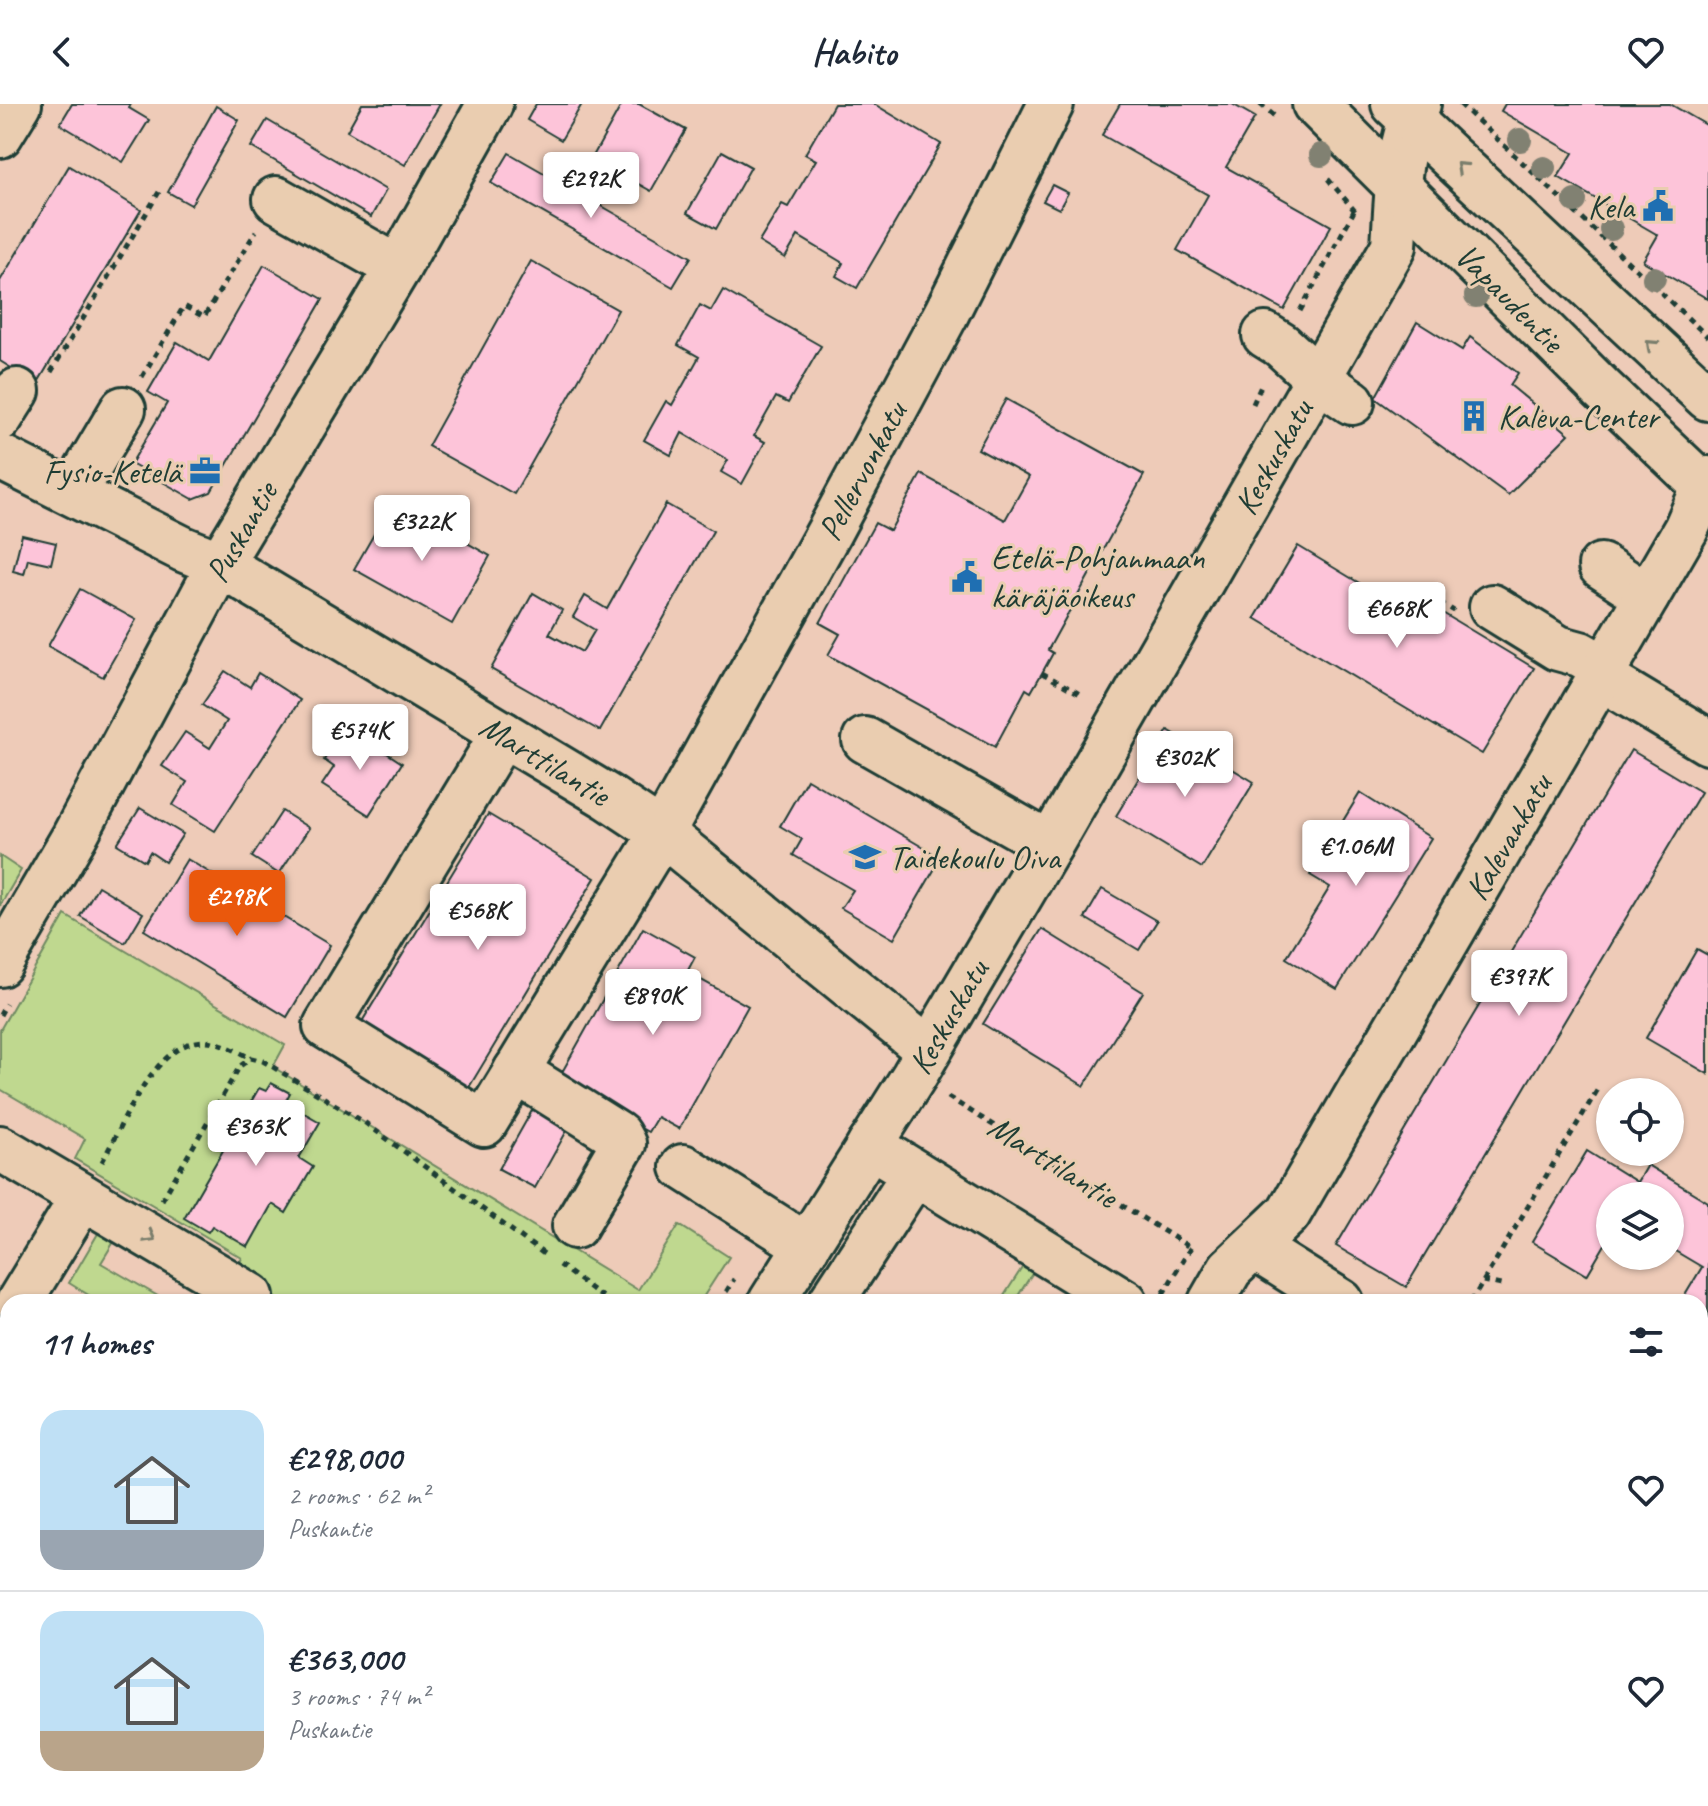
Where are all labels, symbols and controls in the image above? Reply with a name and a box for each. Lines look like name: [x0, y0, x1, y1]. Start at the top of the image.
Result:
text: Habito: [812, 29, 896, 75]
icon: back: [40, 30, 84, 74]
icon: heart: [1624, 30, 1668, 74]
pin: €292K: [535, 152, 647, 220]
text: €292K: [561, 161, 621, 194]
one-way arrow: [1456, 162, 1470, 177]
place label: Kela: [1588, 185, 1636, 228]
public building icon: Kela: [1641, 189, 1675, 223]
street label: Vapaudentie: [1446, 234, 1575, 363]
one-way arrow: [1646, 340, 1660, 354]
street label: Keskuskatu: [1224, 390, 1323, 522]
street label: Pellervonkatu: [808, 392, 918, 548]
place label: Kaleva-Center: [1498, 395, 1661, 438]
building icon: Kaleva-Center: [1457, 399, 1491, 433]
place label: Fysio-Ketelä: [43, 450, 183, 493]
office icon: Fysio-Ketelä: [188, 454, 222, 488]
street label: Puskantie: [195, 472, 288, 590]
pin: €322K: [366, 495, 478, 563]
text: €322K: [392, 504, 452, 537]
place label: Etelä-Pohjanmaan käräjäoikeus: [991, 536, 1205, 618]
public building icon: Etelä-Pohjanmaan käräjäoikeus: [950, 560, 984, 594]
pin: €668K: [1341, 582, 1453, 650]
text: €668K: [1366, 591, 1428, 624]
pin: €574K: [304, 704, 416, 772]
street label: Marttilantie: [472, 704, 619, 817]
text: €574K: [330, 713, 390, 746]
pin: €302K: [1129, 731, 1241, 799]
text: €302K: [1155, 740, 1215, 773]
street label: Kalevankatu: [1455, 764, 1563, 908]
pin: €1.06M: [1291, 820, 1421, 888]
text: €1.06M: [1320, 829, 1392, 862]
place label: Taidekoulu Oiva: [889, 836, 1062, 879]
school or university icon: Taidekoulu Oiva: [848, 840, 882, 874]
pin: €298K: [181, 870, 293, 938]
text: €298K: [207, 879, 267, 912]
pin: €568K: [422, 884, 534, 952]
text: €568K: [448, 893, 508, 926]
street label: Keskuskatu: [898, 950, 999, 1082]
pin: €397K: [1463, 950, 1575, 1018]
text: €397K: [1489, 959, 1549, 992]
pin: €890K: [597, 969, 709, 1037]
text: €890K: [623, 978, 683, 1011]
map controls: [1596, 1078, 1684, 1270]
button: locate: [1596, 1078, 1684, 1166]
pin: €363K: [200, 1100, 312, 1168]
street label: Marttilantie: [981, 1105, 1127, 1218]
text: €363K: [226, 1109, 286, 1142]
button: layers: [1596, 1182, 1684, 1270]
one-way arrow: [142, 1227, 156, 1243]
icon: filters: [1624, 1320, 1668, 1364]
text: 11 homes: [40, 1321, 151, 1364]
text: €298,000: [288, 1436, 401, 1479]
icon: home: [104, 1442, 200, 1538]
icon: heart: [1624, 1468, 1668, 1512]
text: 2 rooms · 62 m²: [288, 1479, 429, 1512]
text: Puskantie: [288, 1512, 371, 1545]
text: €363,000: [288, 1637, 403, 1680]
icon: home: [104, 1643, 200, 1739]
icon: heart: [1624, 1669, 1668, 1713]
text: 3 rooms · 74 m²: [288, 1680, 429, 1713]
text: Puskantie: [288, 1713, 371, 1746]

